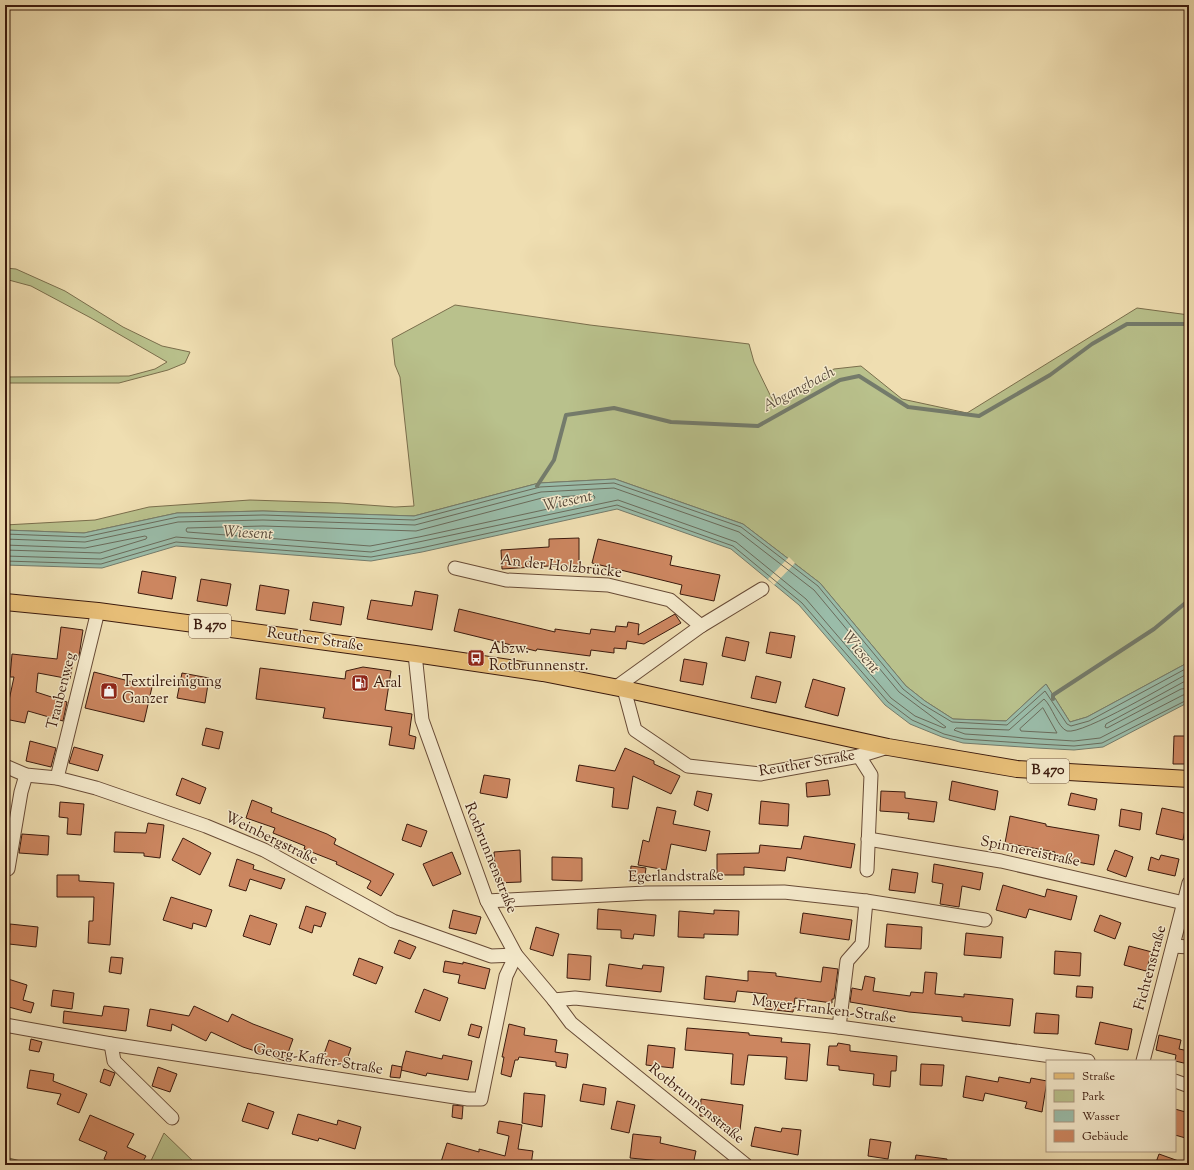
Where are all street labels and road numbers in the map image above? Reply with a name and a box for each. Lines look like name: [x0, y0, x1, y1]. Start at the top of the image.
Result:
street label: An der Holzbrücke: [499, 550, 623, 584]
road number: B 470: [189, 614, 231, 638]
street label: Reuther Straße: [265, 623, 365, 657]
street label: Traubenweg: [42, 650, 82, 732]
street label: Reuther Straße: [757, 745, 857, 783]
road number: B 470: [1027, 759, 1069, 783]
street label: Rotbrunnenstraße: [458, 799, 522, 917]
street label: Weinbergstraße: [221, 807, 321, 871]
street label: Spinnereistraße: [978, 831, 1082, 873]
street label: Egerlandstraße: [628, 866, 724, 888]
street label: Fichtenstraße: [1130, 923, 1172, 1013]
street label: Mayer-Franken-Straße: [751, 991, 897, 1029]
street label: Georg-Kaffer-Straße: [252, 1039, 384, 1081]
street label: Rotbrunnenstraße: [644, 1059, 748, 1149]

